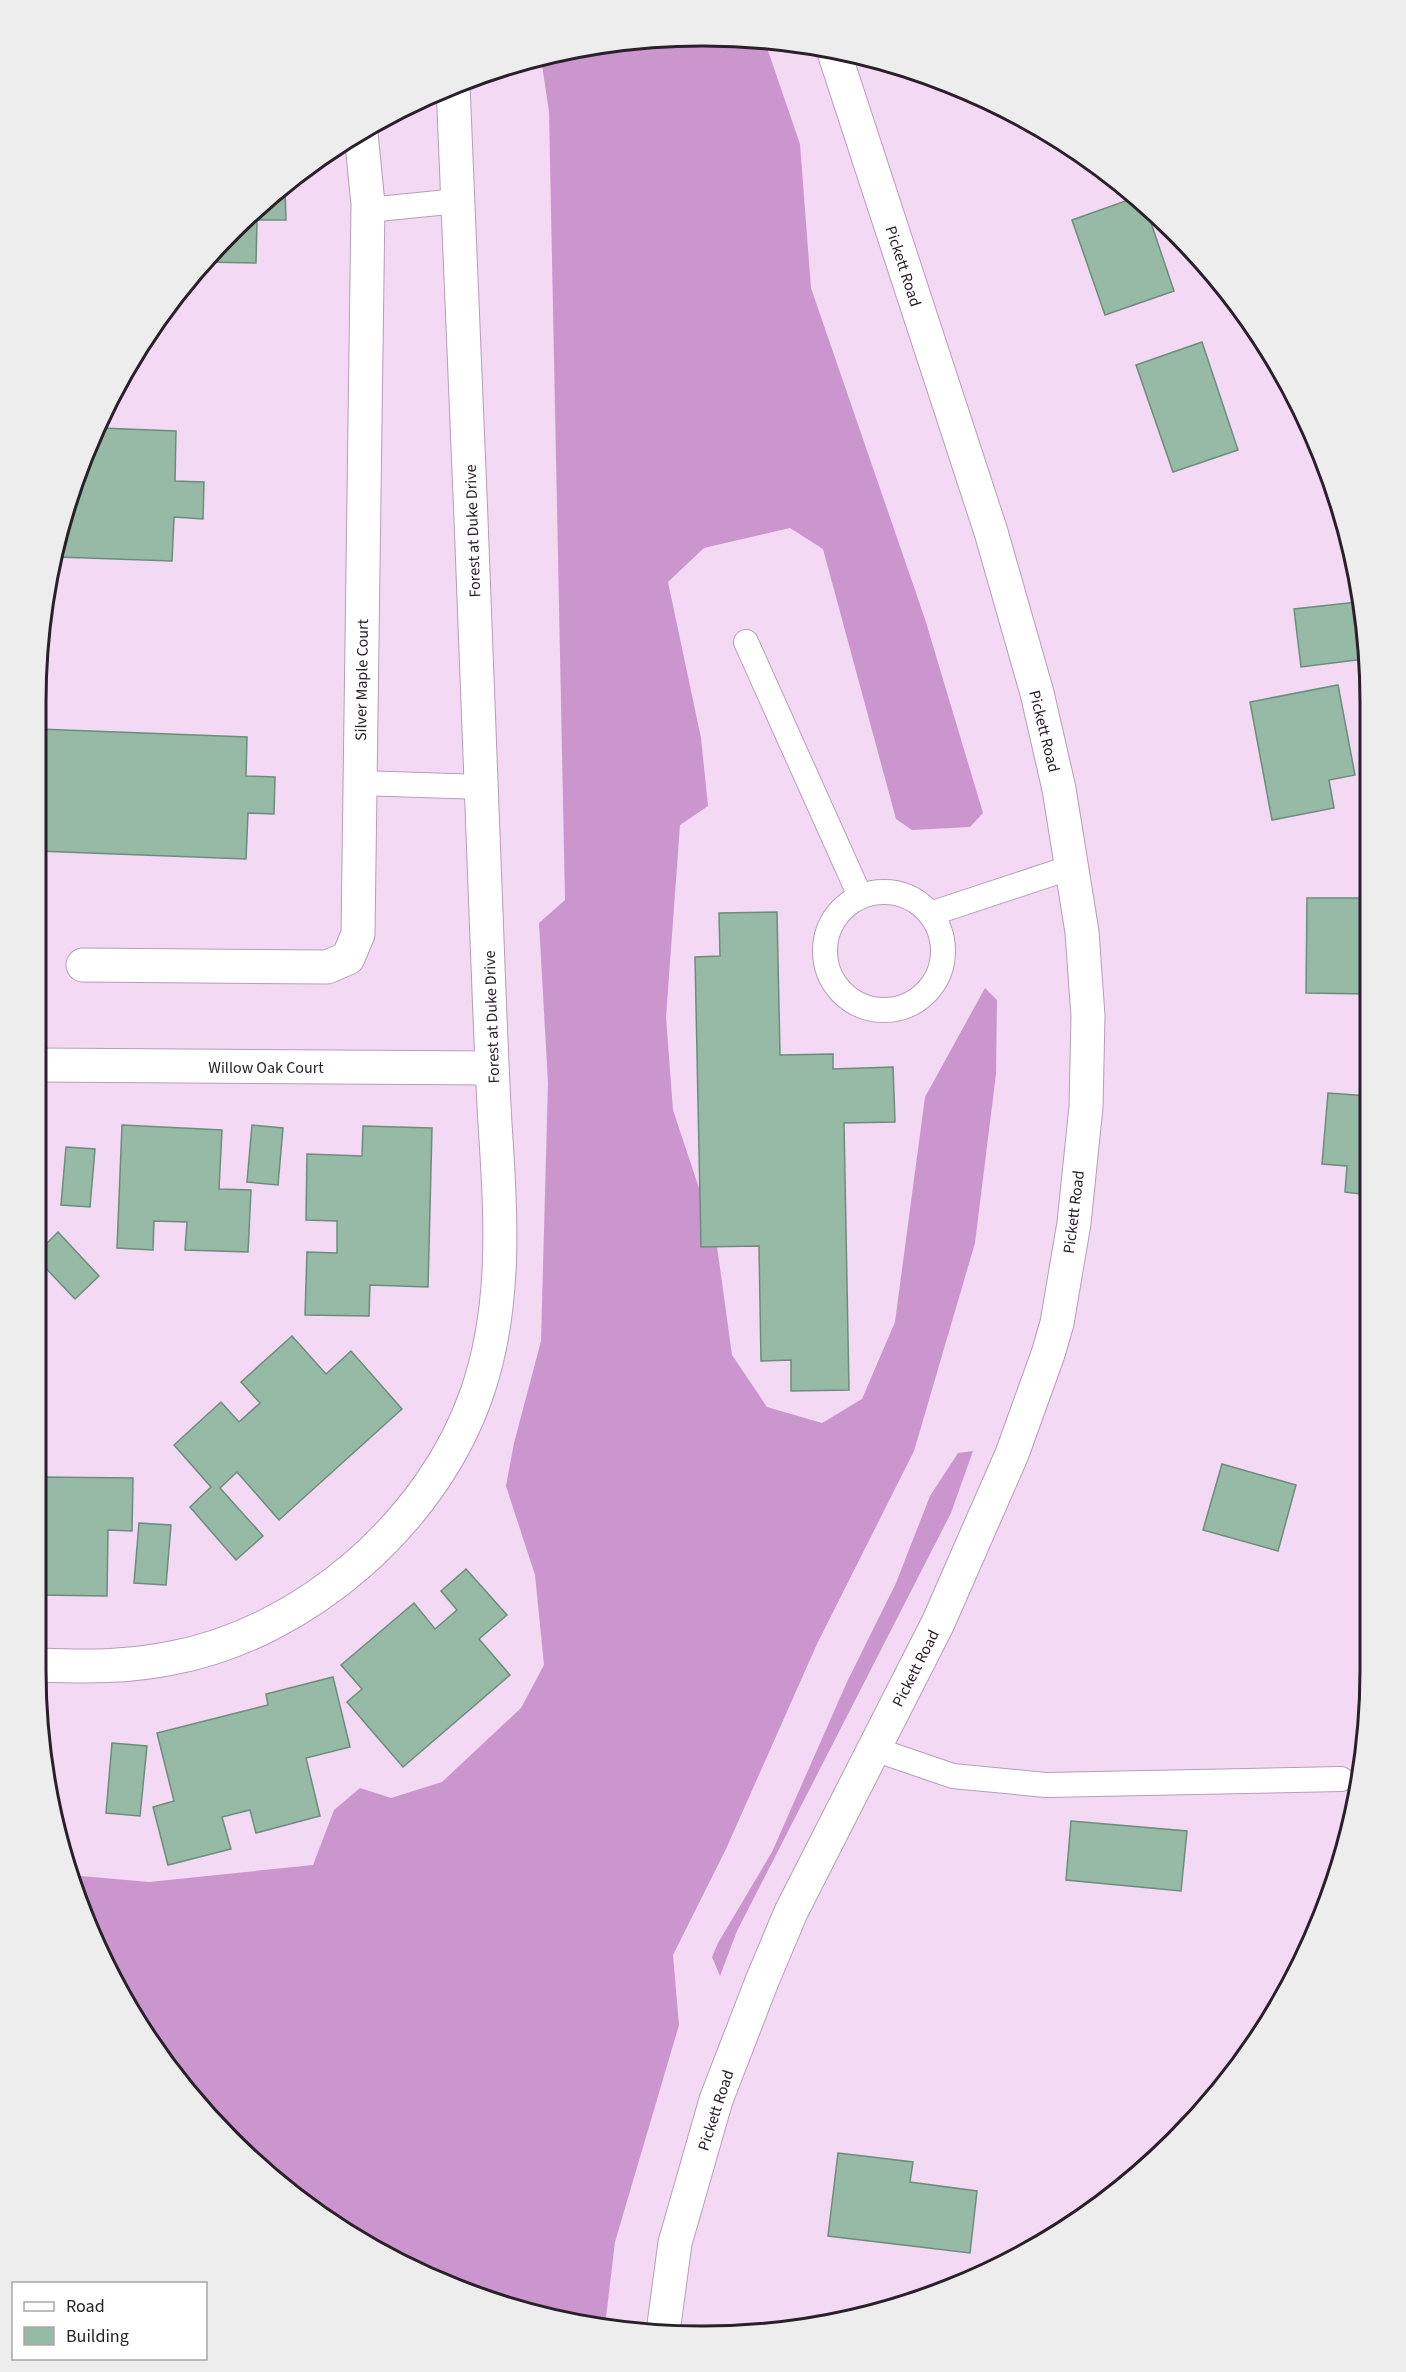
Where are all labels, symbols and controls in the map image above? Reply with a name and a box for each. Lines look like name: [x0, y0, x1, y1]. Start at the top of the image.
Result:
street label: Pickett Road: [880, 223, 926, 310]
street label: Forest at Duke Drive: [460, 464, 486, 598]
street label: Silver Maple Court: [350, 618, 374, 741]
street label: Pickett Road: [1023, 688, 1065, 775]
street label: Forest at Duke Drive: [479, 950, 505, 1084]
street label: Willow Oak Court: [208, 1057, 324, 1079]
street label: Pickett Road: [1058, 1169, 1090, 1255]
street label: Pickett Road: [887, 1626, 945, 1711]
street label: Pickett Road: [693, 2067, 739, 2154]
legend: [12, 2282, 207, 2360]
text: Road: [66, 2294, 105, 2319]
text: Building: [66, 2324, 129, 2349]

